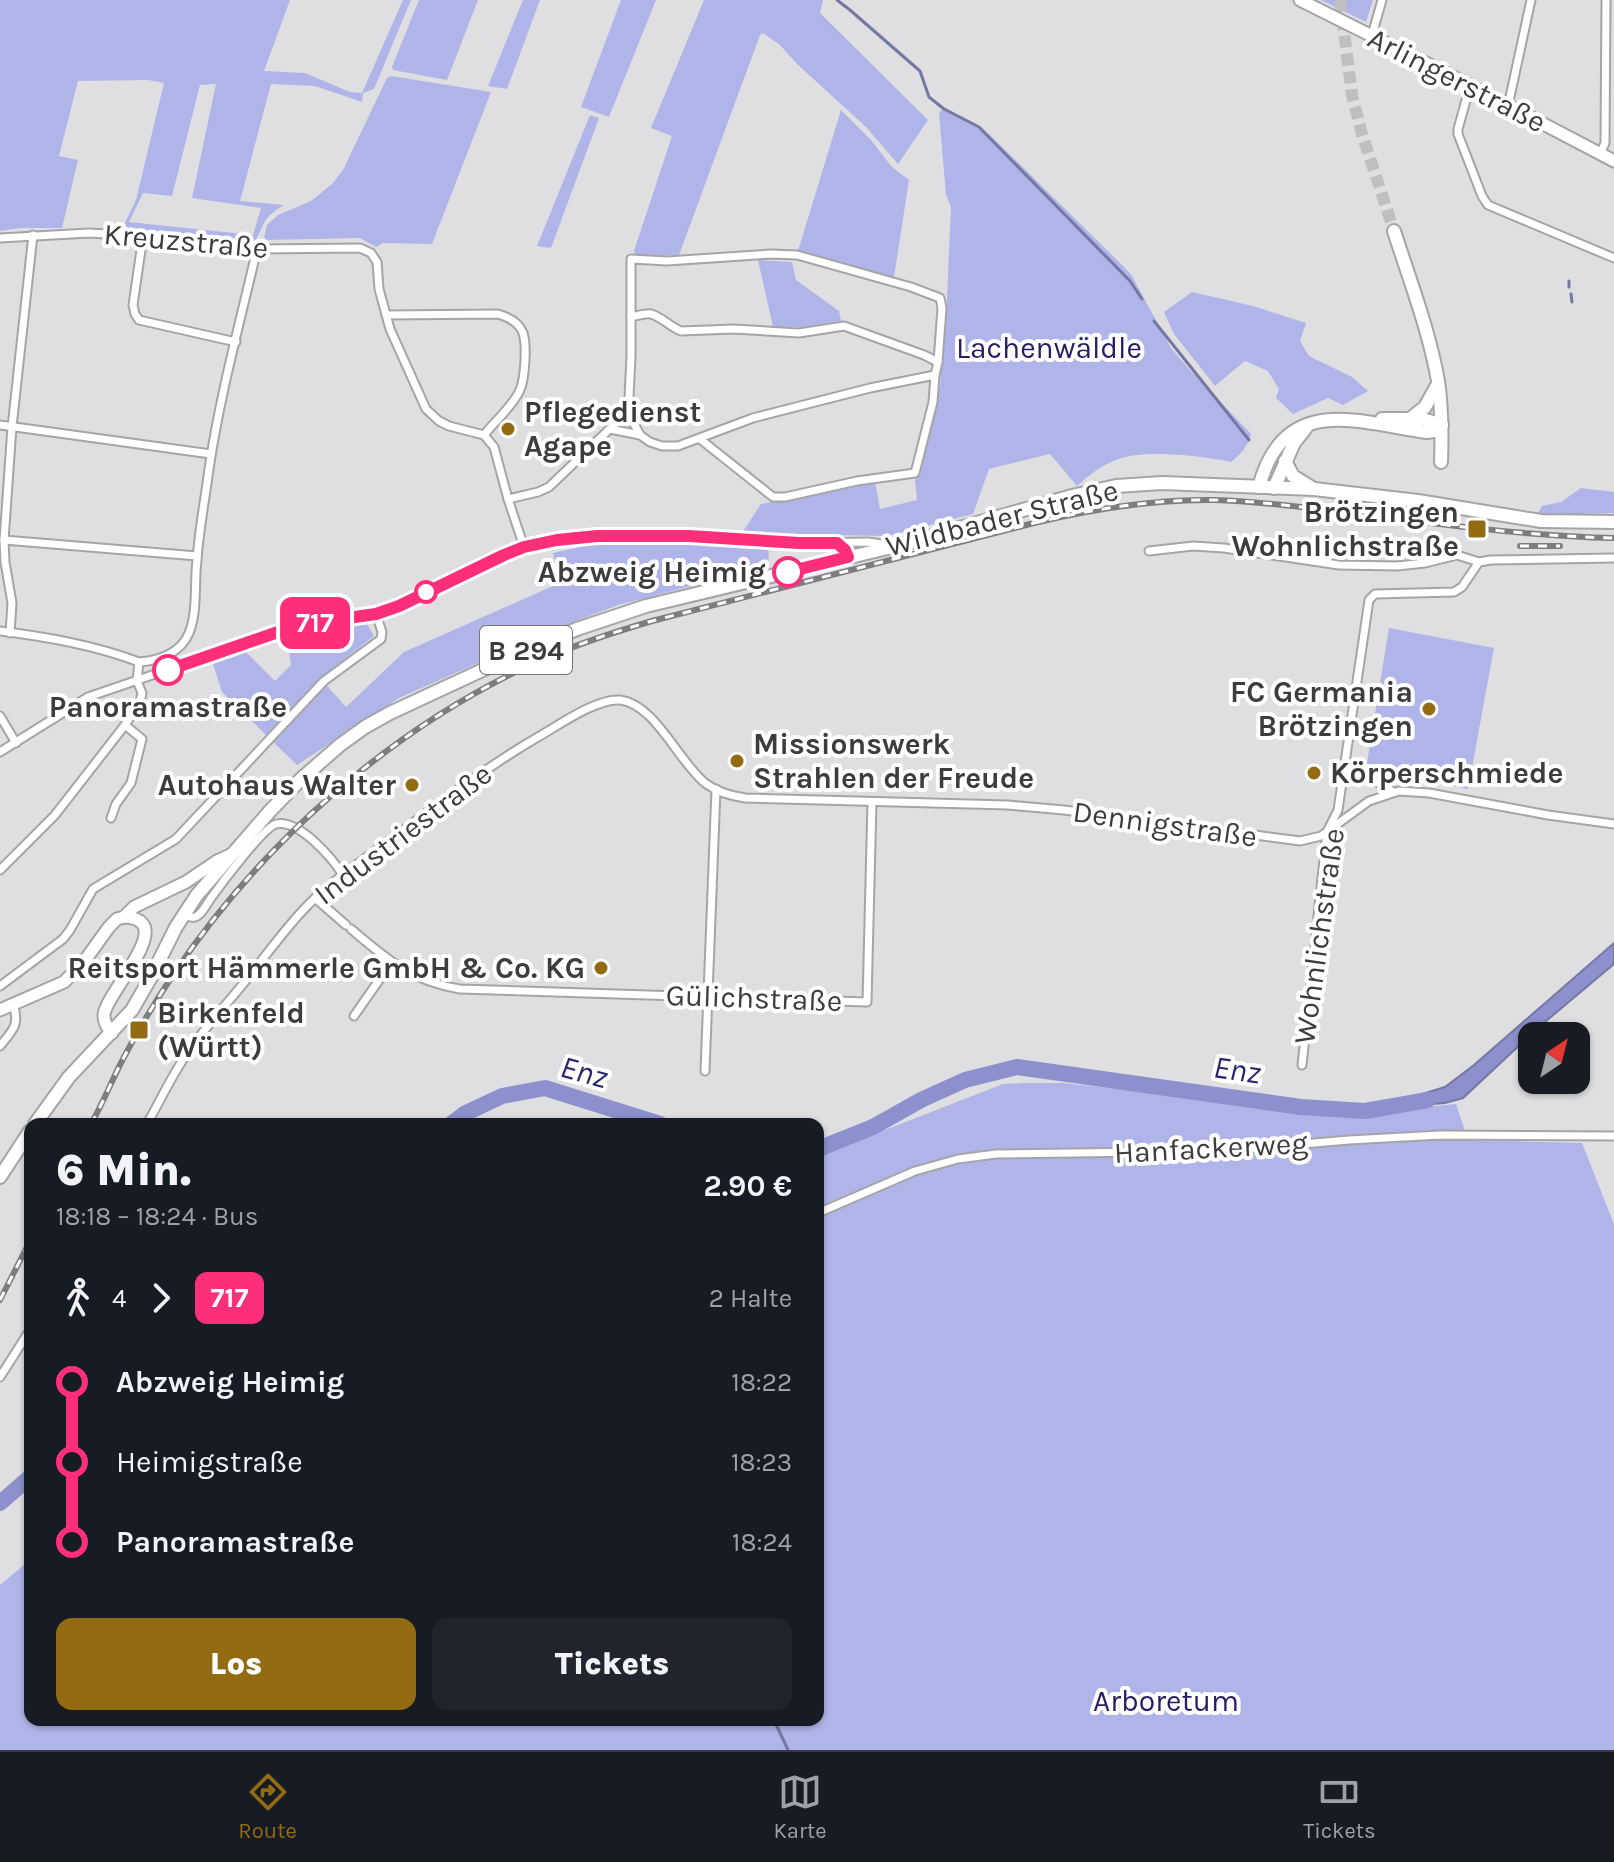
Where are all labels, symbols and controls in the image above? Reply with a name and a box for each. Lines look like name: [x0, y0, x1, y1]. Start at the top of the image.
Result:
street label: Arlingerstraße: [1362, 20, 1552, 140]
street label: Kreuzstraße: [102, 216, 270, 266]
park label: Lachenwäldle: [956, 330, 1142, 366]
place label: Pflegedienst Agape: [524, 394, 702, 464]
marker: Pflegedienst Agape: [499, 420, 517, 438]
street label: Wildbader Straße: [882, 472, 1122, 564]
place label: Brötzingen Wohnlichstraße: [1232, 494, 1459, 564]
marker: Brötzingen Wohnlichstraße: [1466, 518, 1488, 540]
place label: Abzweig Heimig: [538, 554, 766, 590]
marker: Abzweig Heimig: [773, 557, 803, 587]
unlabelled marker: [415, 581, 437, 603]
line badge: 717: [269, 597, 361, 649]
text: 717: [296, 606, 334, 639]
road number: B 294: [480, 626, 572, 674]
marker: Panoramastraße: [153, 655, 183, 685]
place label: FC Germania Brötzingen: [1230, 674, 1413, 744]
place label: Panoramastraße: [49, 689, 287, 725]
marker: FC Germania Brötzingen: [1420, 700, 1438, 718]
place label: Missionswerk Strahlen der Freude: [753, 726, 1034, 796]
marker: Missionswerk Strahlen der Freude: [728, 752, 746, 770]
place label: Körperschmiede: [1330, 755, 1563, 791]
street label: Industriestraße: [307, 756, 499, 912]
marker: Körperschmiede: [1305, 764, 1323, 782]
place label: Autohaus Walter: [158, 767, 396, 803]
marker: Autohaus Walter: [403, 776, 421, 794]
street label: Dennigstraße: [1071, 793, 1259, 855]
street label: Wohnlichstraße: [1286, 826, 1352, 1046]
place label: Reitsport Hämmerle GmbH & Co. KG: [67, 950, 585, 986]
marker: Reitsport Hämmerle GmbH & Co. KG: [592, 959, 610, 977]
street label: Gülichstraße: [665, 977, 843, 1019]
place label: Birkenfeld (Württ): [157, 995, 305, 1065]
marker: Birkenfeld (Württ): [128, 1019, 150, 1041]
north arrow: [1518, 1022, 1590, 1094]
map controls: [1518, 1022, 1590, 1094]
water label: Enz: [556, 1048, 612, 1096]
water label: Enz: [1211, 1048, 1263, 1092]
street label: Hanfackerweg: [1113, 1125, 1309, 1171]
text: 6 Min.: [56, 1145, 191, 1196]
text: 2.90 €: [704, 1168, 792, 1204]
text: 18:18 – 18:24 · Bus: [56, 1201, 258, 1232]
icon: walk: [56, 1276, 100, 1320]
icon: forward: [139, 1276, 183, 1320]
text: 717: [211, 1281, 248, 1314]
text: 4: [112, 1283, 127, 1314]
text: 2 Halte: [709, 1283, 792, 1314]
text: Abzweig Heimig: [116, 1364, 344, 1400]
text: 18:22: [731, 1367, 792, 1398]
text: Heimigstraße: [116, 1444, 303, 1480]
text: 18:23: [731, 1447, 792, 1478]
text: Panoramastraße: [116, 1524, 354, 1560]
text: 18:24: [732, 1527, 792, 1558]
button: Los: [56, 1618, 416, 1710]
button: Tickets: [432, 1618, 792, 1710]
park label: Arboretum: [1093, 1683, 1239, 1719]
tab: Route: [238, 1770, 297, 1844]
tab: Karte: [773, 1770, 826, 1844]
tab: Tickets: [1303, 1770, 1376, 1844]

